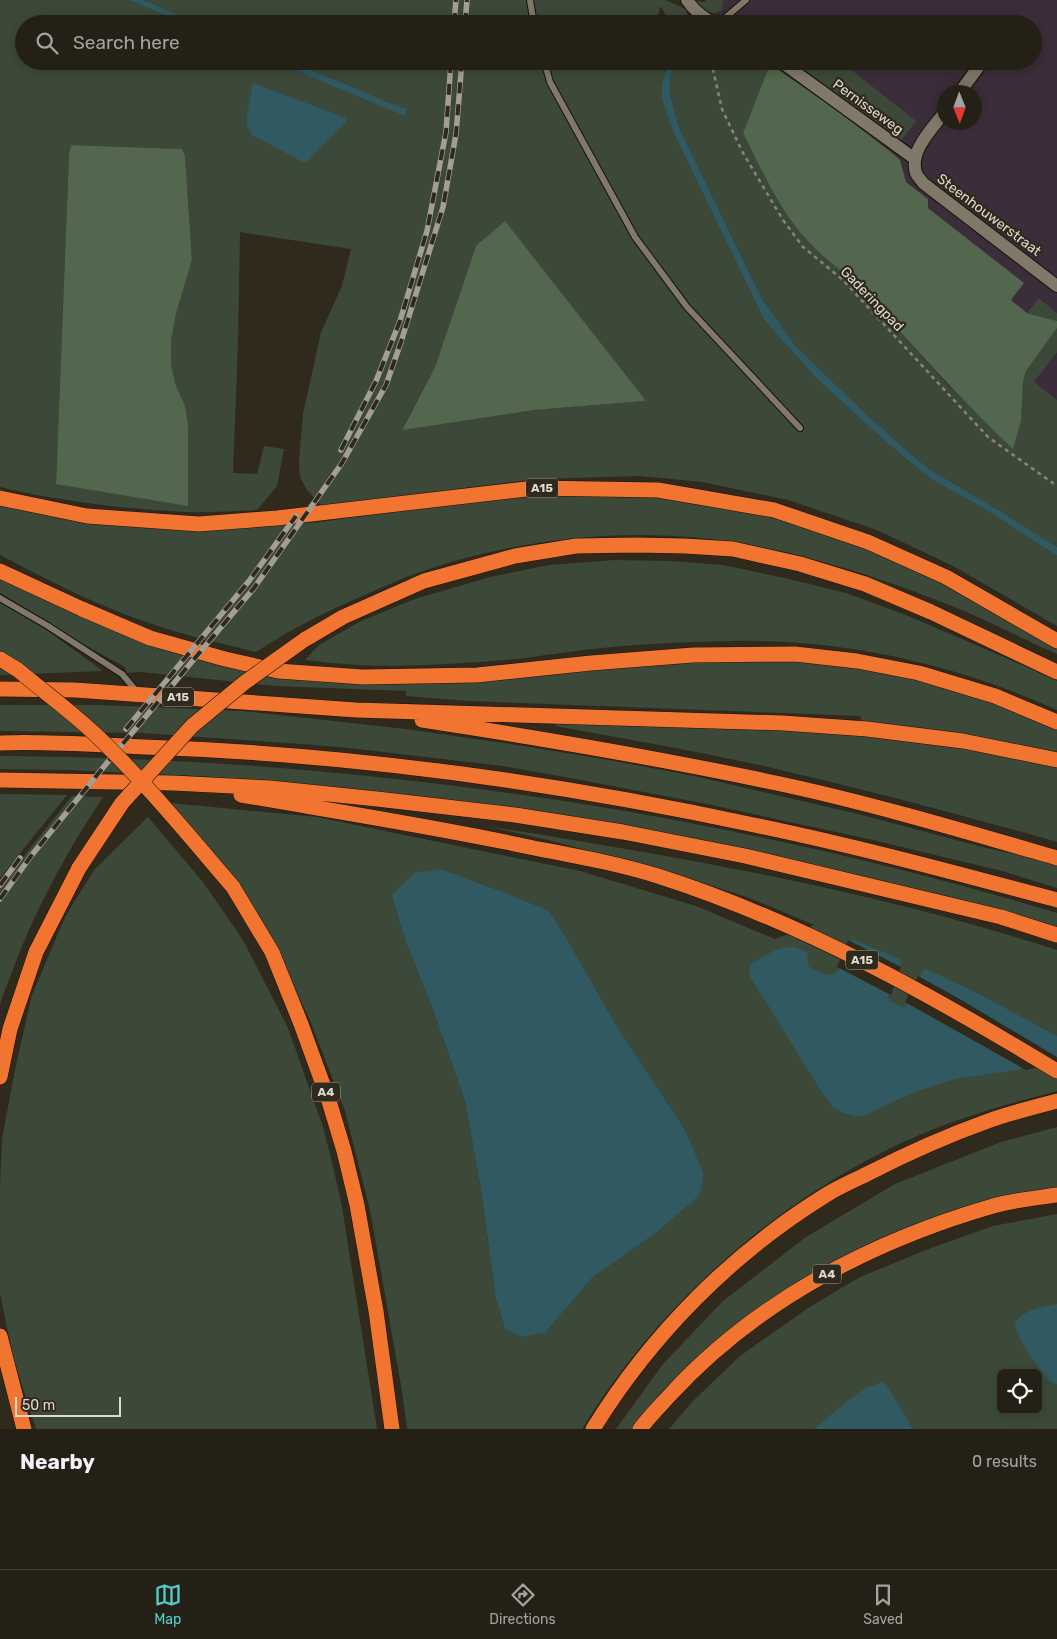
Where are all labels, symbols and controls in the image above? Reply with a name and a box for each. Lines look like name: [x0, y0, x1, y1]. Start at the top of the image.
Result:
search box: [15, 15, 1042, 70]
icon: search: [33, 29, 61, 57]
text: Search here: [73, 31, 180, 54]
street label: Pernisseweg: [829, 76, 907, 138]
north arrow: [937, 85, 982, 130]
street label: Steenhouwerstraat: [933, 170, 1045, 260]
street label: Gaderingpad: [837, 263, 907, 335]
road number: A15: [526, 478, 558, 498]
road number: A15: [162, 688, 194, 706]
road number: A15: [846, 950, 878, 970]
road number: A4: [312, 1082, 340, 1102]
road number: A4: [813, 1264, 841, 1284]
map controls: [997, 1369, 1042, 1414]
button: locate: [997, 1369, 1042, 1414]
scale bar: [15, 1394, 121, 1417]
text: 50 m: [22, 1397, 55, 1414]
text: Nearby: [20, 1449, 95, 1474]
text: 0 results: [972, 1452, 1037, 1471]
tab: Map: [154, 1581, 182, 1628]
tab: Directions: [489, 1581, 556, 1628]
tab: Saved: [863, 1581, 903, 1628]

